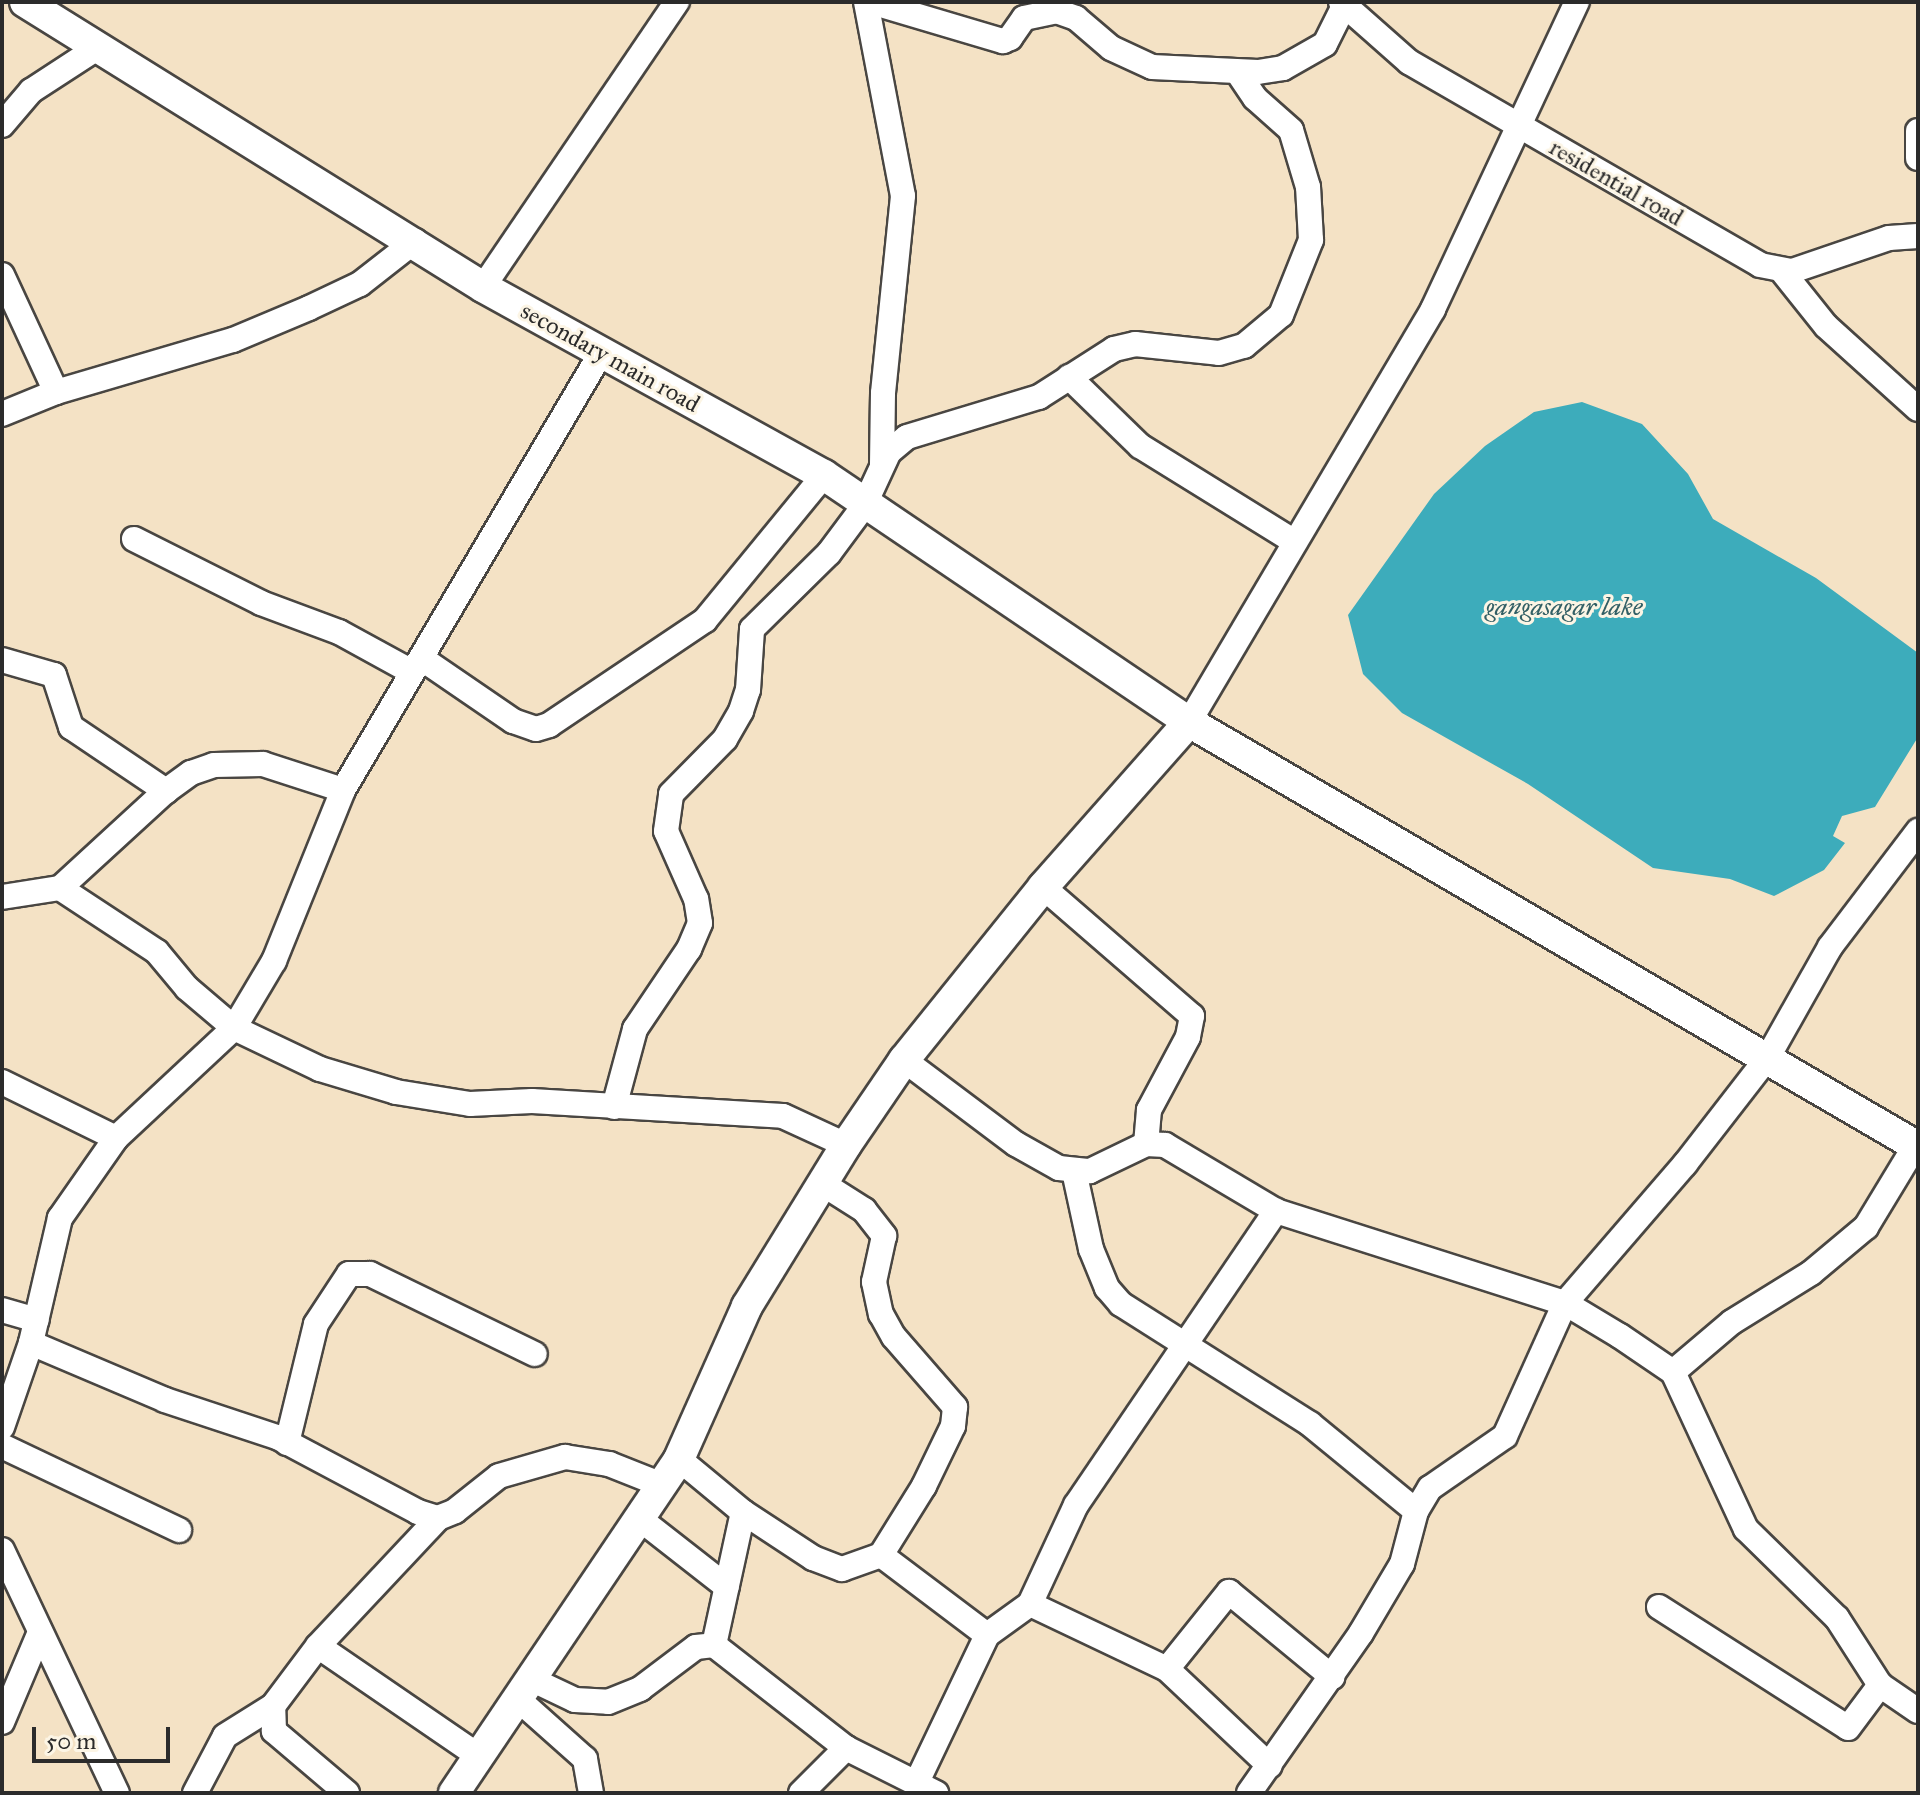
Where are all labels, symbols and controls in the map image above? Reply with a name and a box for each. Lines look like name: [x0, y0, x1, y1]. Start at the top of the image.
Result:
street label: residential road: [1544, 133, 1688, 233]
street label: secondary main road: [515, 297, 705, 419]
water label: gangasagar lake: [1486, 591, 1642, 623]
scale bar: [36, 1711, 174, 1761]
text: 50 m: [46, 1726, 96, 1756]

